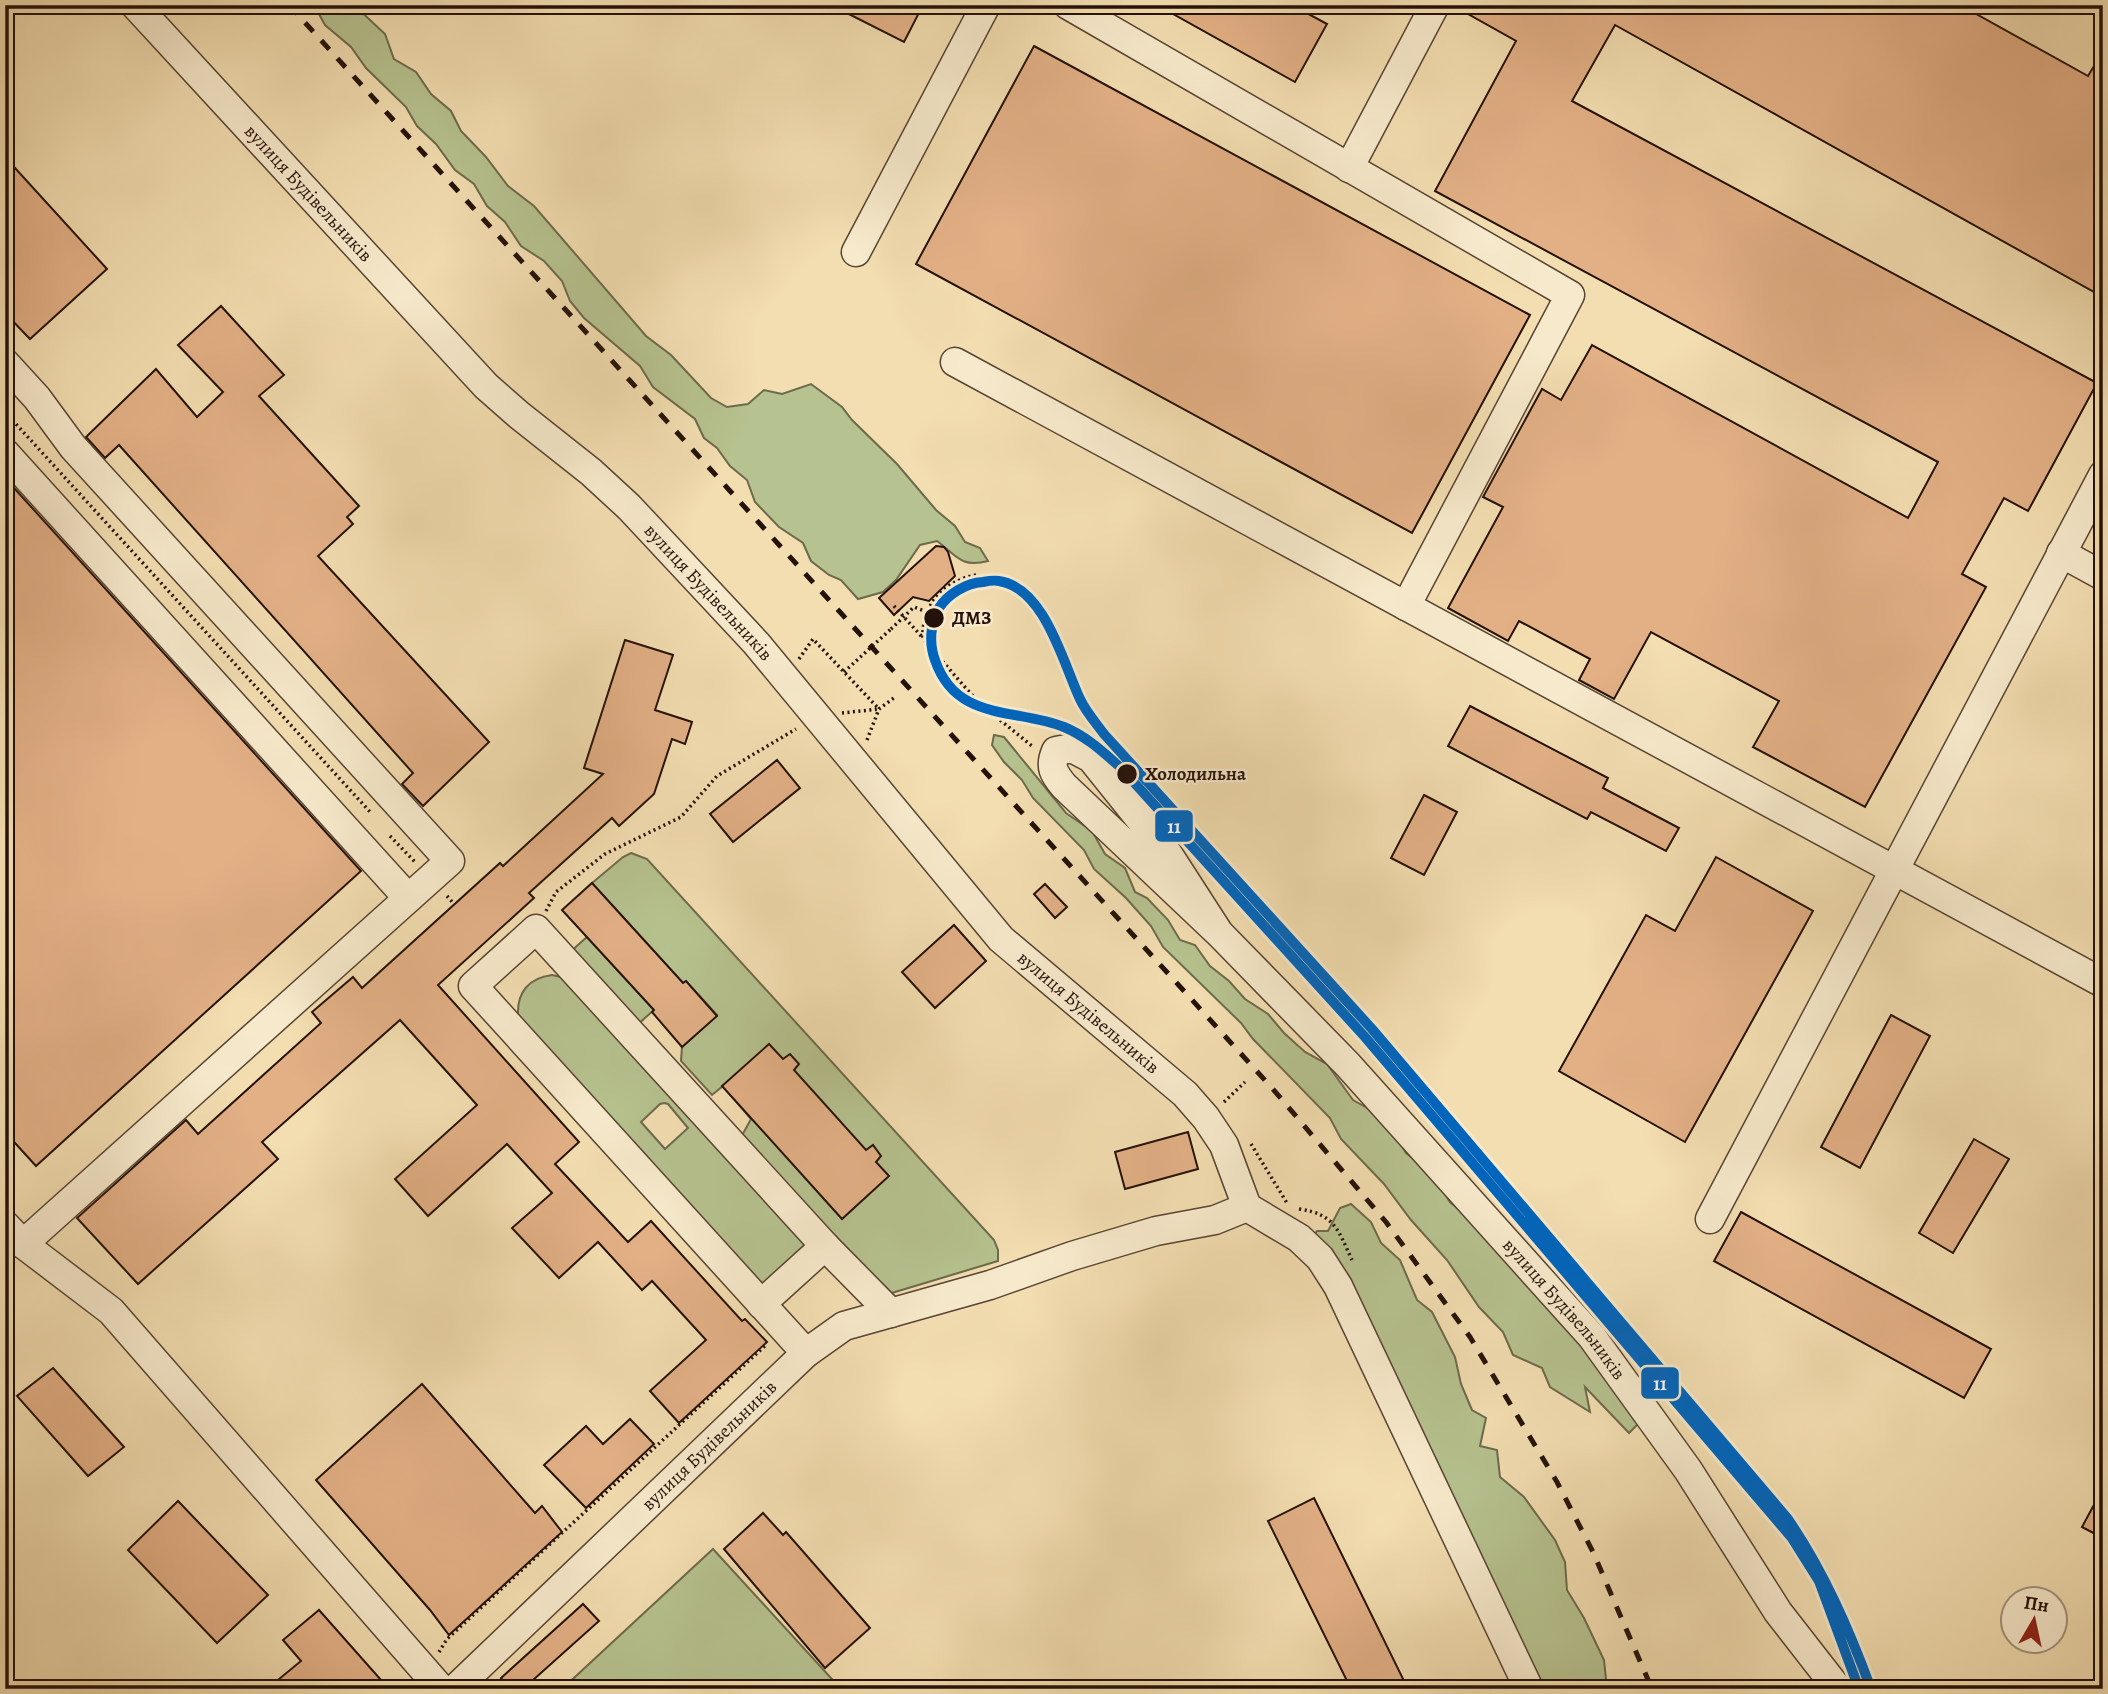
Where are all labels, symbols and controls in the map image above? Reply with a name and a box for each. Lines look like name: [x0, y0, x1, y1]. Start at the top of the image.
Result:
street label: вулиця Будівельників: [238, 119, 378, 268]
street label: вулиця Будівельників: [638, 518, 779, 666]
place label: ДМЗ: [952, 605, 991, 631]
marker: ДМЗ: [922, 606, 946, 630]
place label: Холодильна: [1145, 761, 1247, 787]
marker: Холодильна: [1115, 762, 1139, 786]
line badge: 11: [1154, 809, 1194, 843]
text: 11: [1167, 814, 1181, 840]
street label: вулиця Будівельників: [1012, 945, 1165, 1080]
street label: вулиця Будівельників: [1497, 1233, 1632, 1385]
line badge: 11: [1640, 1366, 1680, 1400]
text: 11: [1653, 1371, 1667, 1397]
street label: вулиця Будівельників: [636, 1375, 783, 1517]
north arrow: [2000, 1586, 2070, 1656]
text: Пн: [2022, 1589, 2051, 1619]

